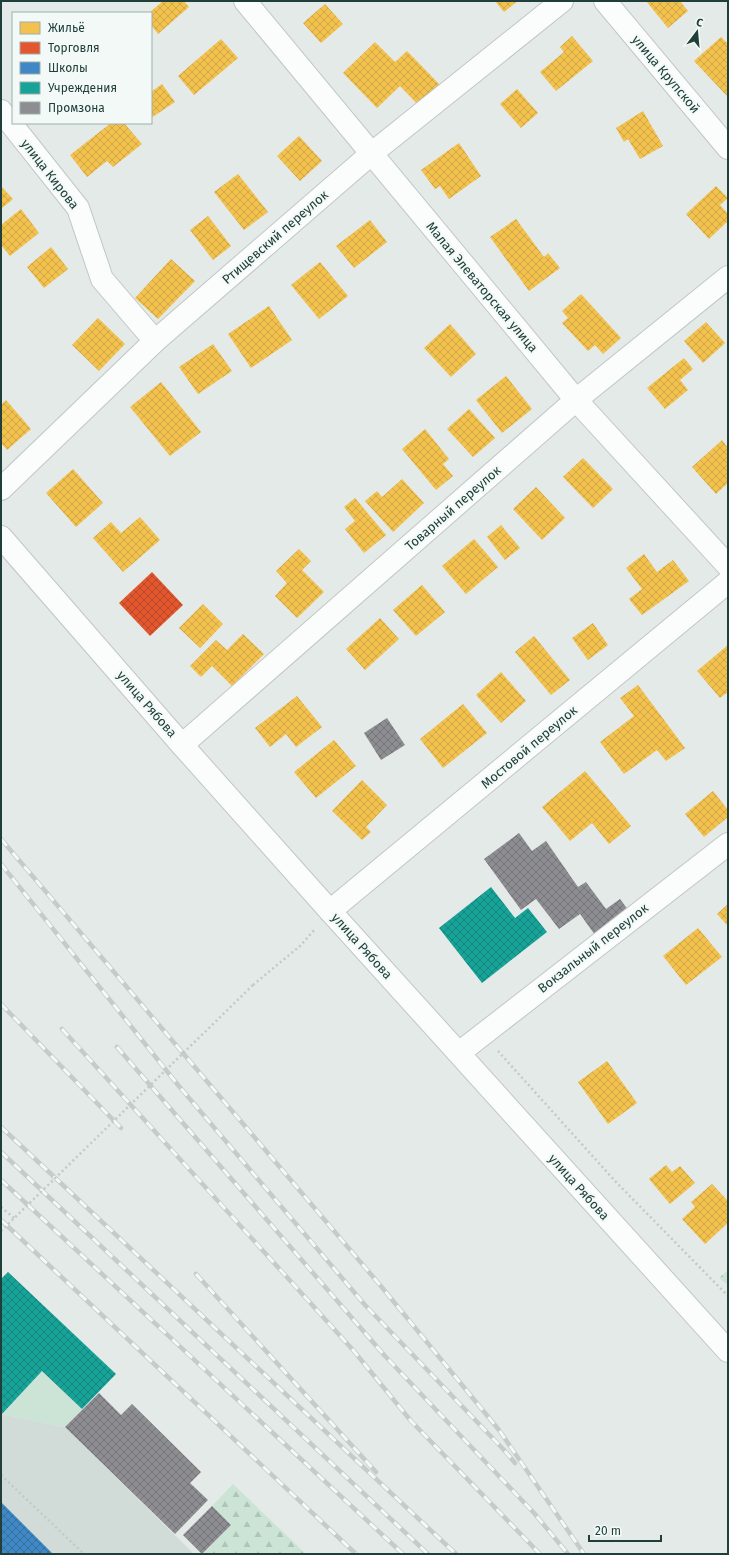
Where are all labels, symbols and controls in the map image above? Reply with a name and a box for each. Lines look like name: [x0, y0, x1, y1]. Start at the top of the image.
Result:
legend: [12, 12, 152, 124]
north arrow: [677, 12, 717, 52]
text: С: [695, 16, 705, 30]
text: Жильё: [48, 21, 85, 35]
street label: улица Крупской: [629, 32, 703, 116]
text: Торговля: [48, 41, 100, 55]
text: Школы: [48, 61, 88, 75]
text: Учреждения: [48, 81, 117, 95]
text: Промзона: [48, 101, 105, 115]
street label: улица Кирова: [18, 136, 82, 212]
street label: Ртищевский переулок: [219, 187, 331, 287]
street label: Малая Элеваторская улица: [423, 219, 541, 355]
street label: Товарный переулок: [402, 462, 504, 554]
street label: улица Рябова: [114, 668, 180, 740]
street label: Мостовой переулок: [478, 702, 580, 792]
street label: Вокзальный переулок: [535, 900, 651, 996]
street label: улица Рябова: [329, 910, 395, 982]
street label: улица Рябова: [546, 1151, 612, 1223]
scale bar: [589, 1517, 661, 1543]
text: 20 m: [595, 1524, 621, 1538]

